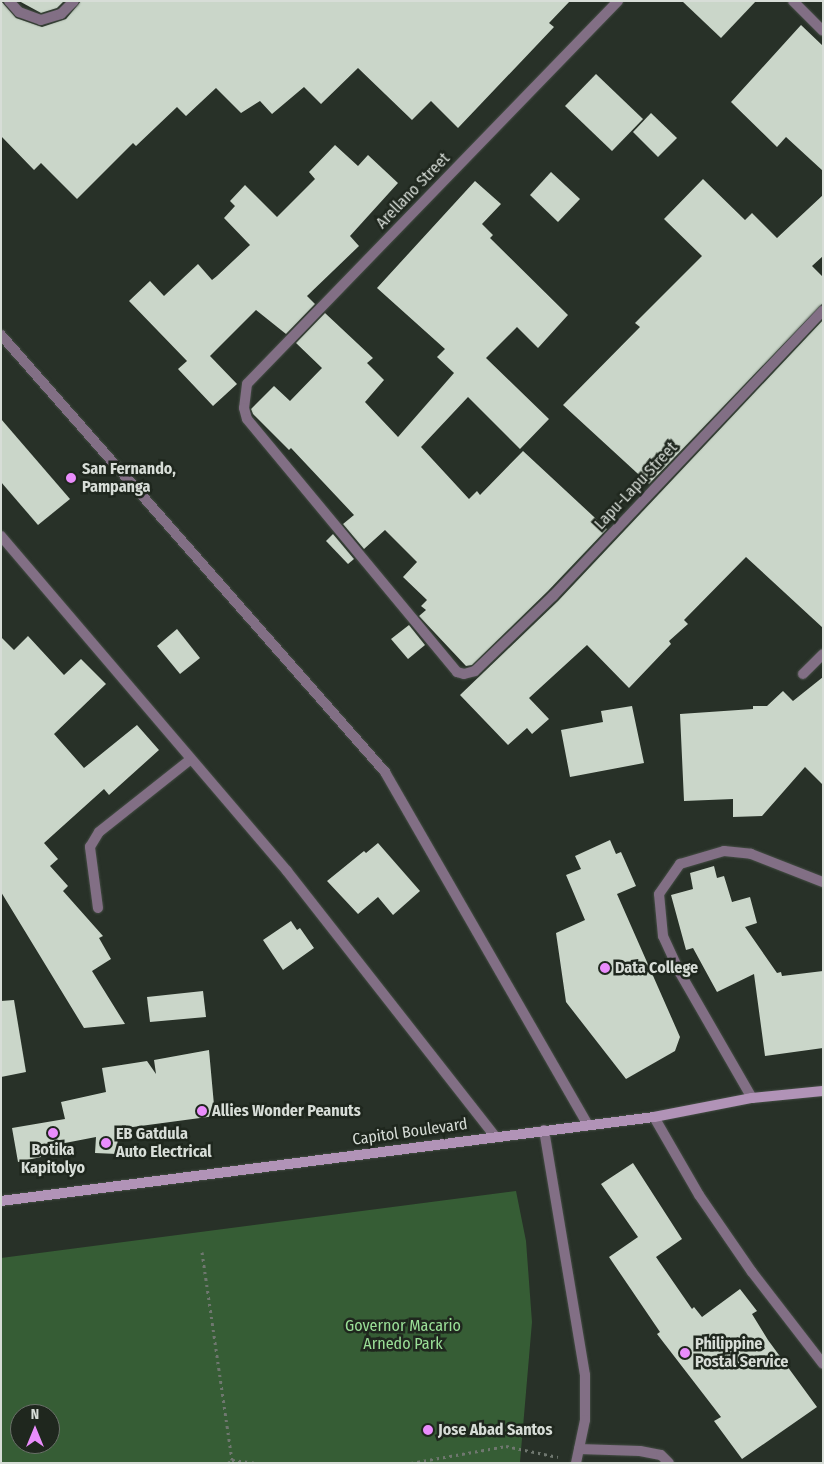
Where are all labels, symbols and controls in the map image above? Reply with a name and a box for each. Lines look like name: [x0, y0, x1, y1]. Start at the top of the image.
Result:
street label: Arellano Street: [372, 149, 454, 233]
street label: Lapu-Lapu Street: [591, 438, 681, 534]
place label: San Fernando, Pampanga: [82, 459, 176, 497]
marker: San Fernando, Pampanga: [64, 471, 78, 485]
place label: Data College: [615, 958, 698, 978]
marker: Data College: [599, 962, 611, 974]
place label: Allies Wonder Peanuts: [212, 1101, 361, 1121]
marker: Allies Wonder Peanuts: [196, 1105, 208, 1117]
street label: Capitol Boulevard: [351, 1114, 469, 1150]
place label: EB Gatdula Auto Electrical: [116, 1124, 212, 1162]
marker: Botika Kapitolyo: [47, 1127, 59, 1139]
marker: EB Gatdula Auto Electrical: [100, 1137, 112, 1149]
place label: Botika Kapitolyo: [21, 1140, 85, 1178]
park label: Governor Macario Arnedo Park: [345, 1316, 461, 1354]
place label: Philippine Postal Service: [695, 1334, 788, 1372]
marker: Philippine Postal Service: [679, 1347, 691, 1359]
north arrow: [10, 1404, 60, 1454]
text: N: [31, 1406, 39, 1423]
place label: Jose Abad Santos: [438, 1420, 552, 1440]
marker: Jose Abad Santos: [422, 1424, 434, 1436]

